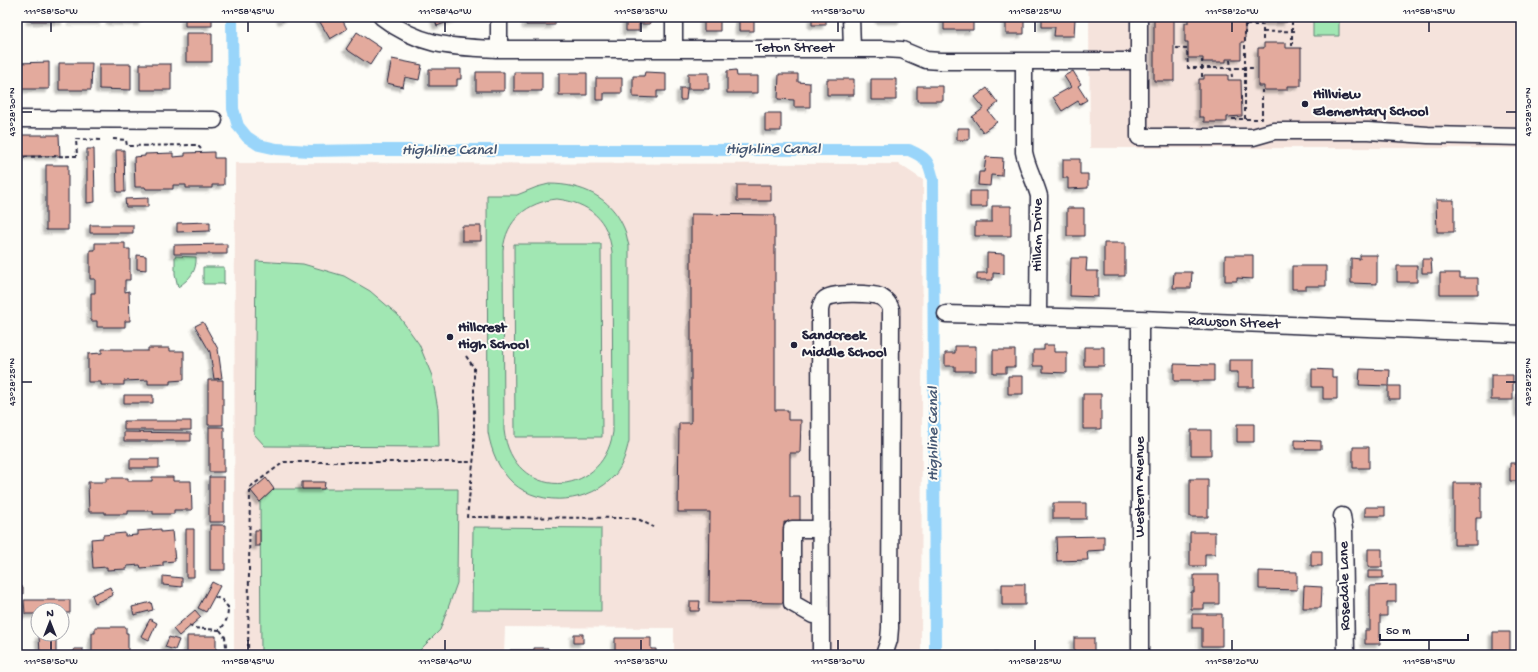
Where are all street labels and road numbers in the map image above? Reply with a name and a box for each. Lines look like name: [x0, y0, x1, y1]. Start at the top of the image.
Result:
street label: Teton Street: [755, 39, 836, 57]
street label: Hillam Drive: [1029, 198, 1047, 272]
street label: Rawson Street: [1188, 312, 1282, 334]
street label: Western Avenue: [1131, 436, 1149, 537]
street label: Rosedale Lane: [1335, 541, 1355, 631]

